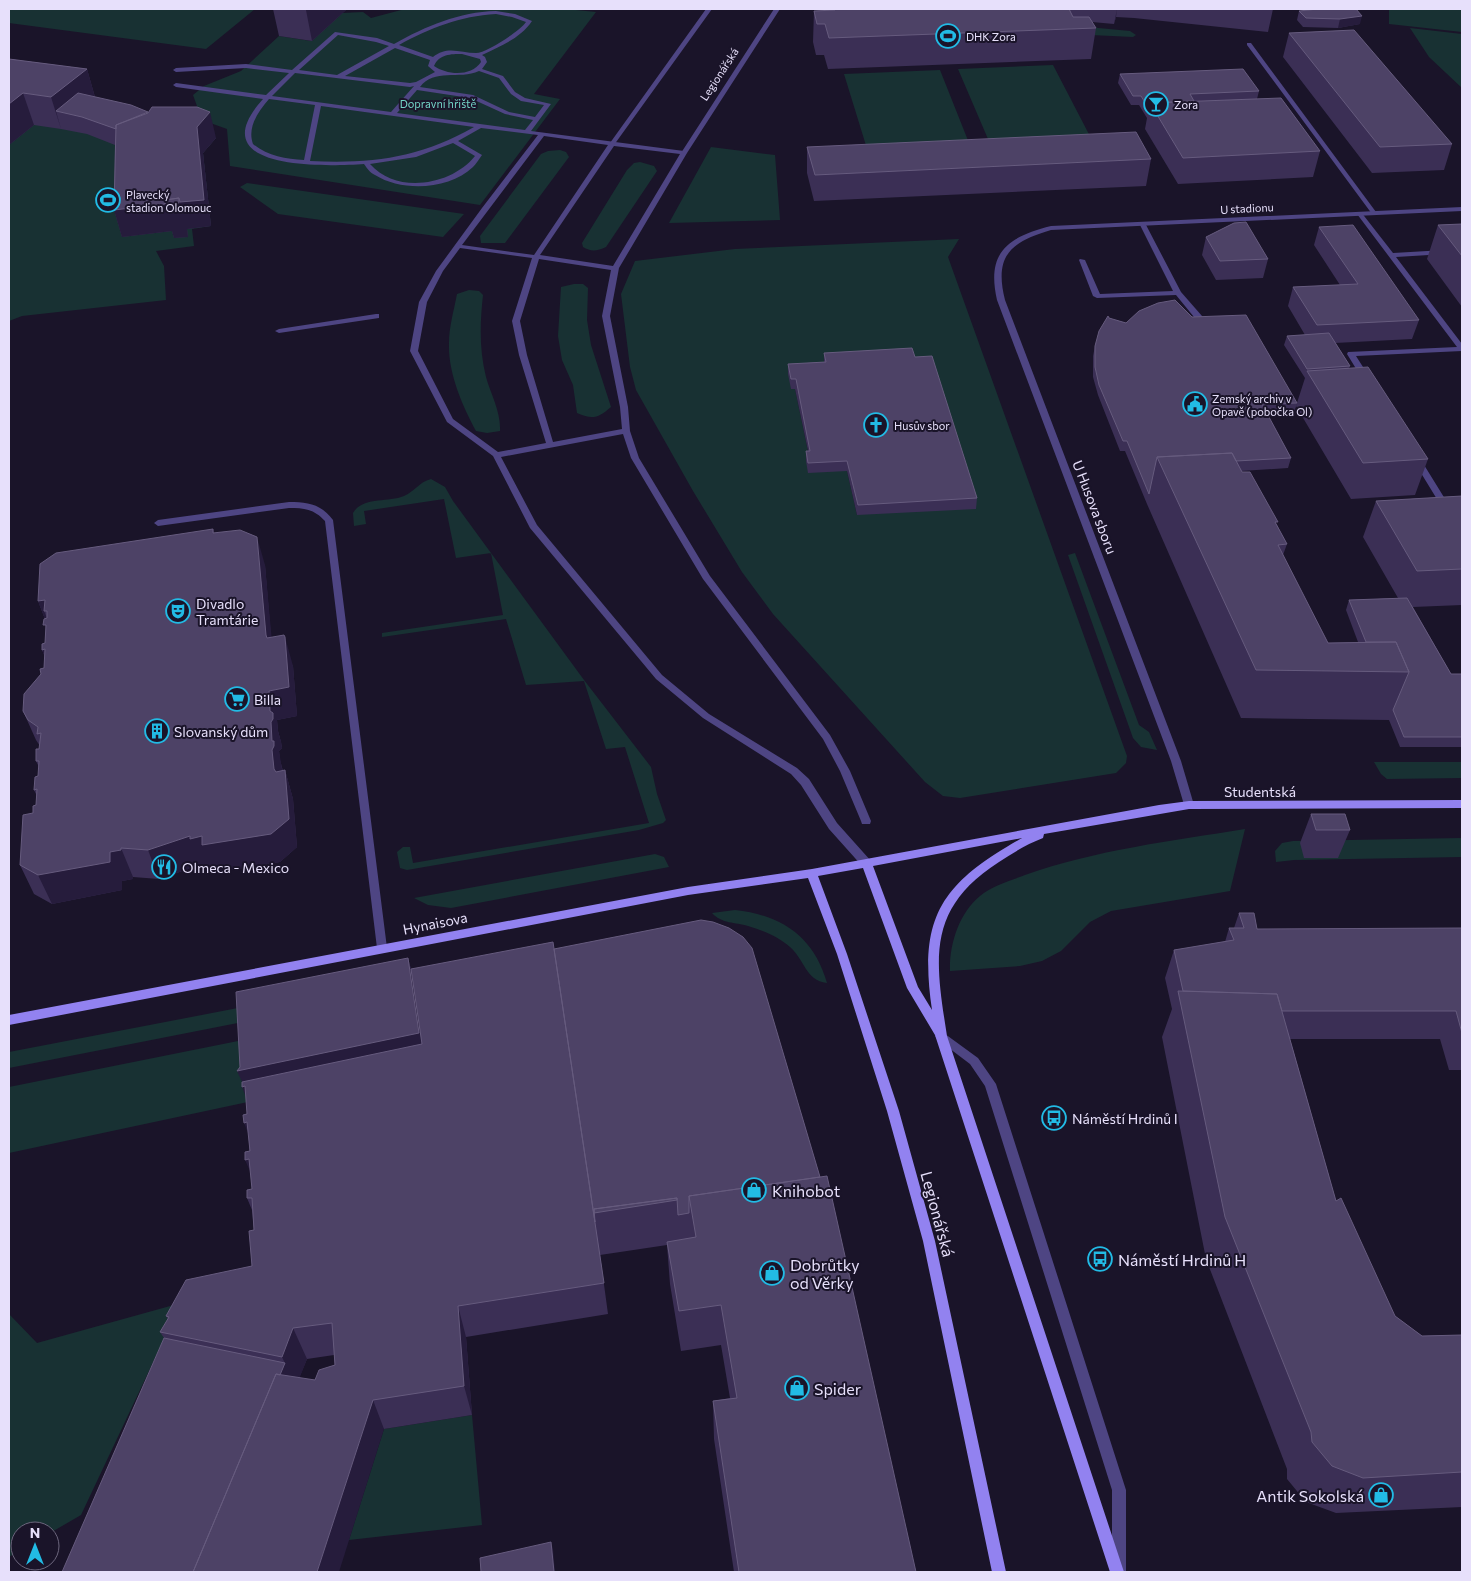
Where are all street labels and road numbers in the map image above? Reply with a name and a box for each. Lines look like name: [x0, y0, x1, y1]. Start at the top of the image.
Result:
street label: Legionářská: [697, 45, 741, 103]
street label: U stadionu: [1220, 200, 1274, 216]
street label: U Husova sboru: [1069, 458, 1121, 556]
street label: Studentská: [1224, 783, 1296, 800]
street label: Hynaisova: [401, 908, 469, 938]
street label: Legionářská: [917, 1169, 959, 1259]

